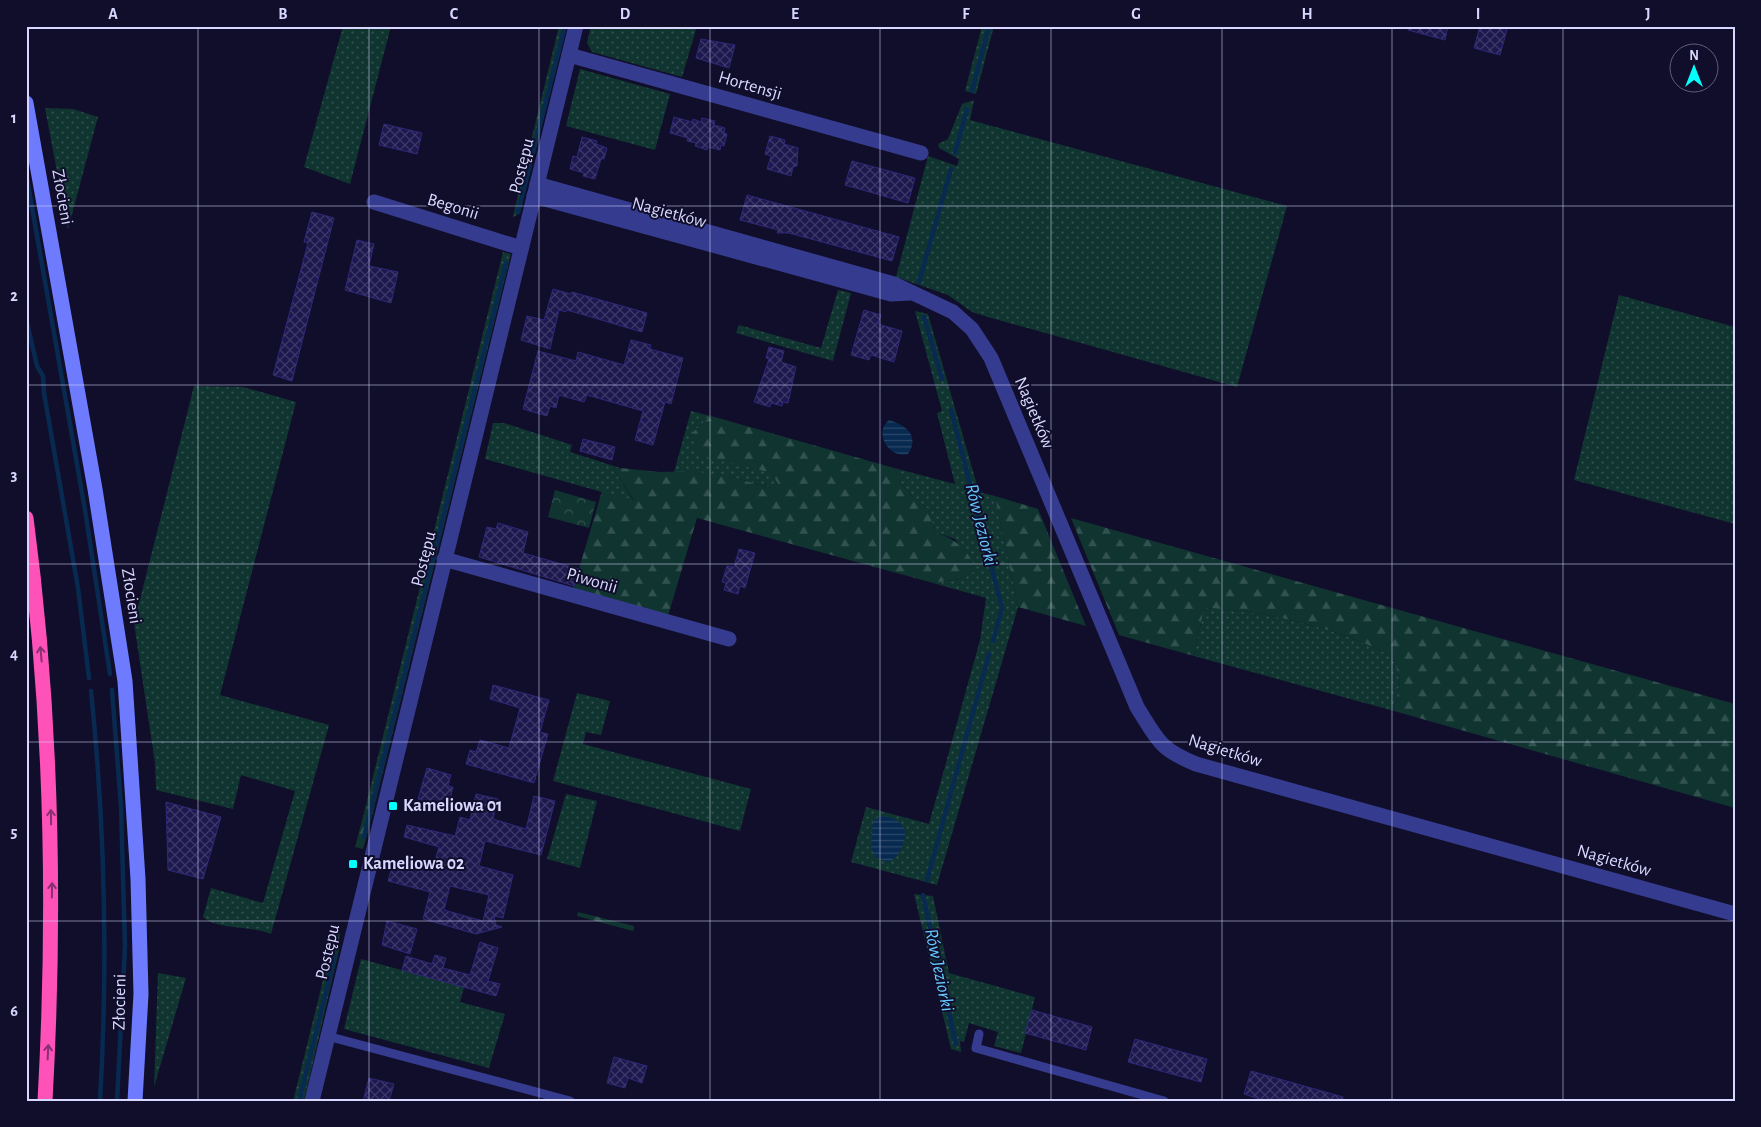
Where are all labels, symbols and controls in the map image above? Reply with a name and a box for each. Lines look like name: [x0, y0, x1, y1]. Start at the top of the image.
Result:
text: A: [108, 6, 118, 22]
text: B: [278, 6, 288, 22]
text: C: [450, 6, 459, 22]
text: D: [620, 6, 631, 22]
text: E: [791, 6, 799, 22]
text: F: [962, 6, 970, 22]
text: G: [1131, 6, 1141, 22]
text: H: [1301, 6, 1313, 22]
text: I: [1476, 6, 1480, 22]
text: J: [1645, 6, 1651, 22]
north arrow: [1668, 42, 1718, 92]
text: N: [1689, 49, 1699, 63]
street label: Hortensji: [716, 68, 784, 104]
text: 1: [11, 110, 17, 126]
street label: Postępu: [506, 137, 538, 195]
street label: Złocieni: [48, 168, 76, 226]
street label: Begonii: [425, 191, 481, 223]
street label: Nagietków: [630, 194, 708, 232]
text: 2: [10, 288, 18, 304]
street label: Nagietków: [1011, 374, 1057, 452]
text: 3: [11, 467, 18, 483]
water label: Rów Jeziorki: [962, 482, 1000, 568]
street label: Postępu: [408, 530, 440, 588]
street label: Piwonii: [564, 565, 620, 597]
street label: Złocieni: [118, 567, 144, 625]
text: 4: [10, 646, 18, 662]
one-way arrow: [37, 647, 46, 663]
street label: Nagietków: [1186, 731, 1264, 771]
place label: Kameliowa 01: [403, 797, 503, 815]
marker: Kameliowa 01: [387, 800, 399, 812]
one-way arrow: [46, 809, 56, 825]
text: 5: [11, 824, 18, 840]
street label: Nagietków: [1575, 842, 1653, 880]
place label: Kameliowa 02: [363, 855, 465, 873]
marker: Kameliowa 02: [347, 858, 359, 870]
one-way arrow: [47, 882, 57, 898]
street label: Postępu: [313, 923, 343, 981]
water label: Rów Jeziorki: [921, 927, 957, 1013]
street label: Złocieni: [111, 974, 129, 1030]
text: 6: [10, 1003, 18, 1019]
one-way arrow: [43, 1044, 52, 1060]

